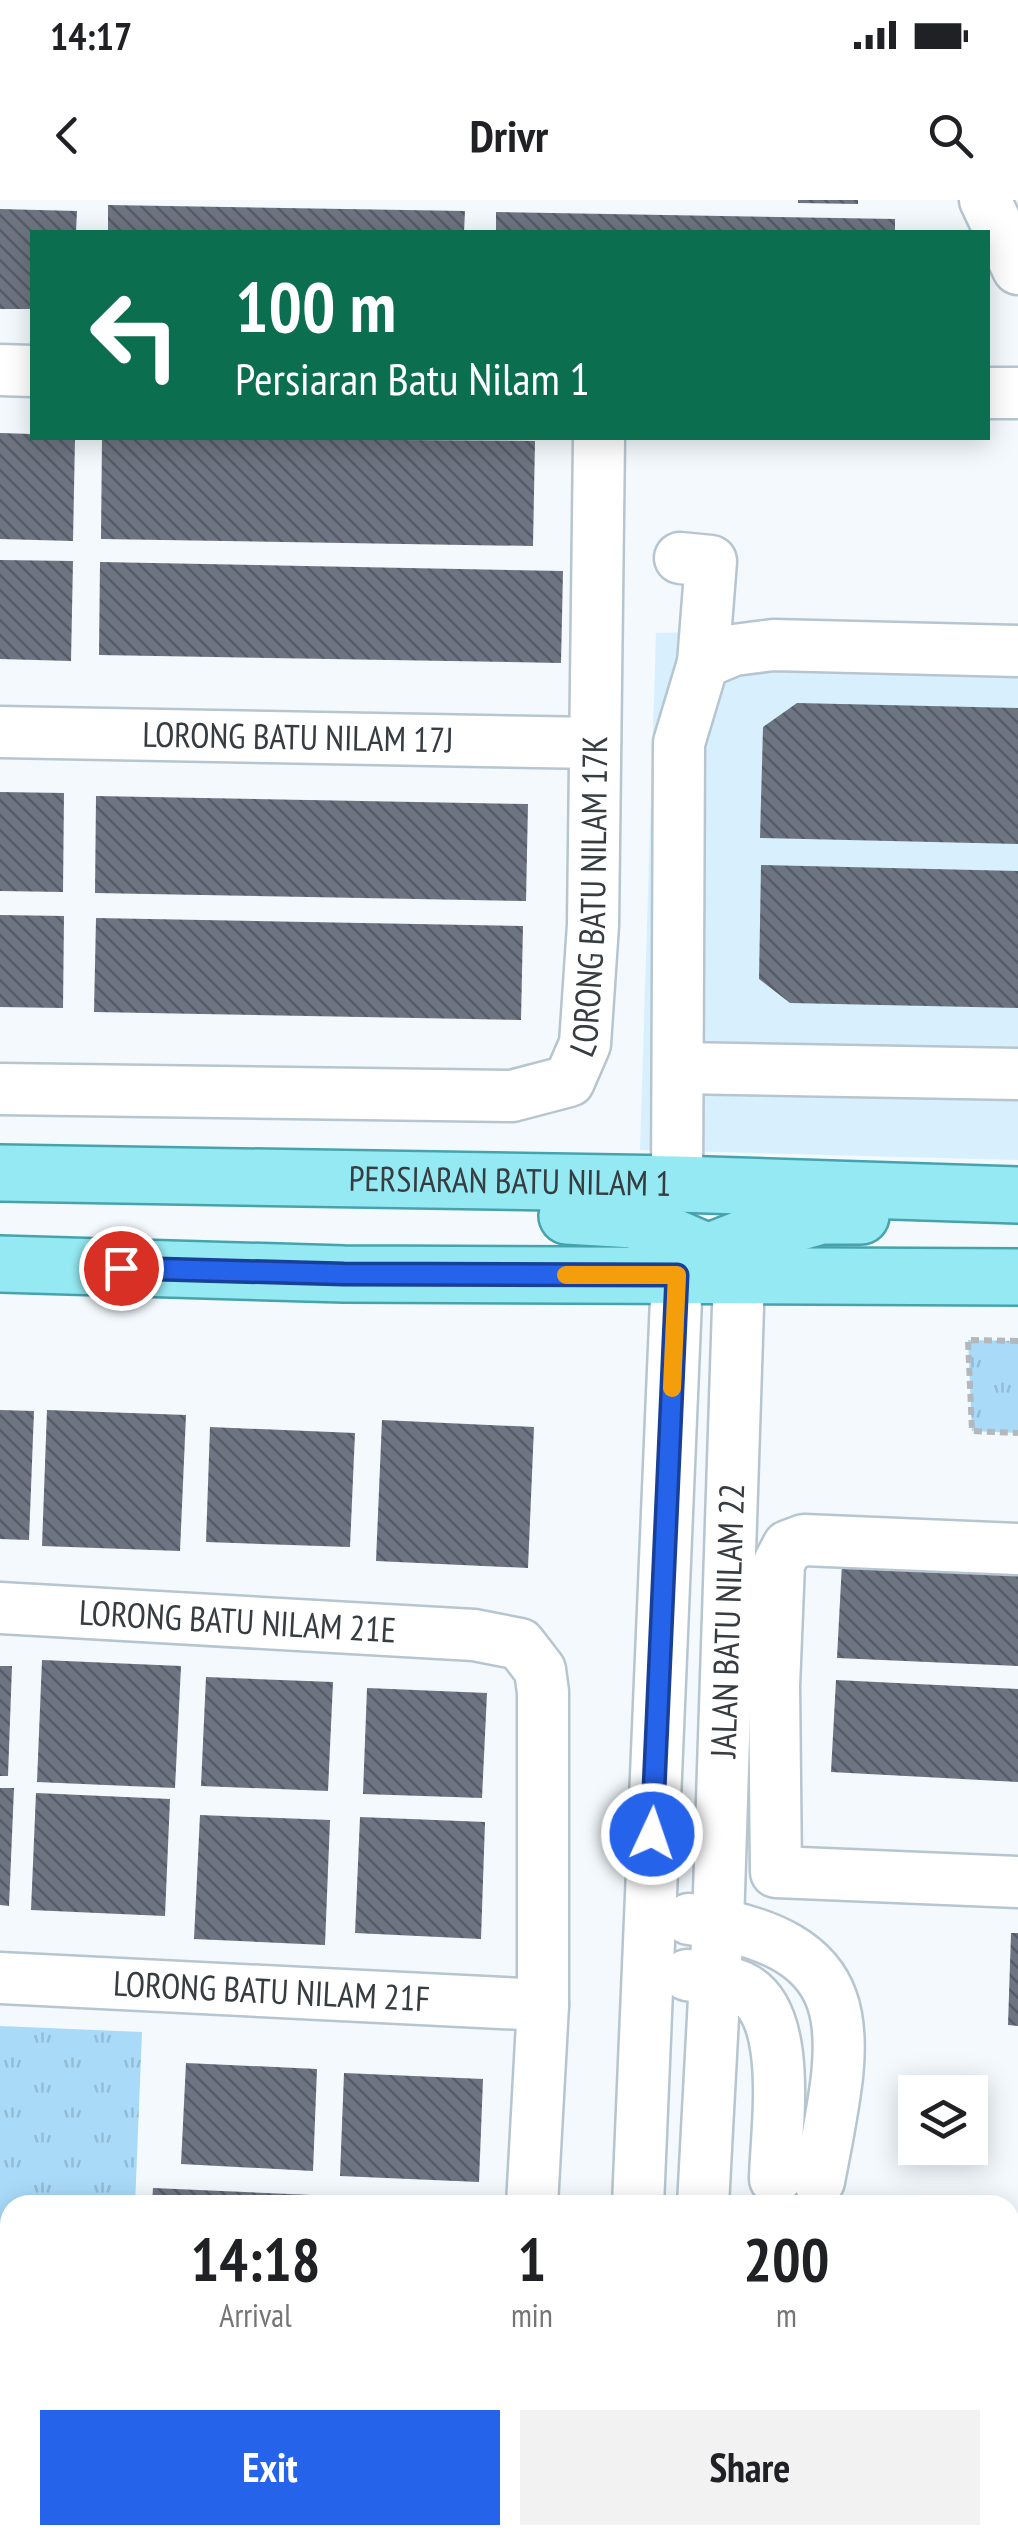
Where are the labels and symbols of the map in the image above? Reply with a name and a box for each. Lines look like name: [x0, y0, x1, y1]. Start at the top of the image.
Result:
street label: LORONG BATU NILAM 17J: [142, 711, 454, 762]
street label: LORONG BATU NILAM 17K: [559, 735, 617, 1063]
street label: PERSIARAN BATU NILAM 1: [348, 1155, 672, 1206]
pin: [79, 1226, 164, 1311]
street label: JALAN BATU NILAM 22: [699, 1483, 754, 1760]
street label: LORONG BATU NILAM 21E: [78, 1589, 397, 1653]
position arrow: [600, 1782, 704, 1886]
street label: LORONG BATU NILAM 21F: [112, 1960, 431, 2021]

